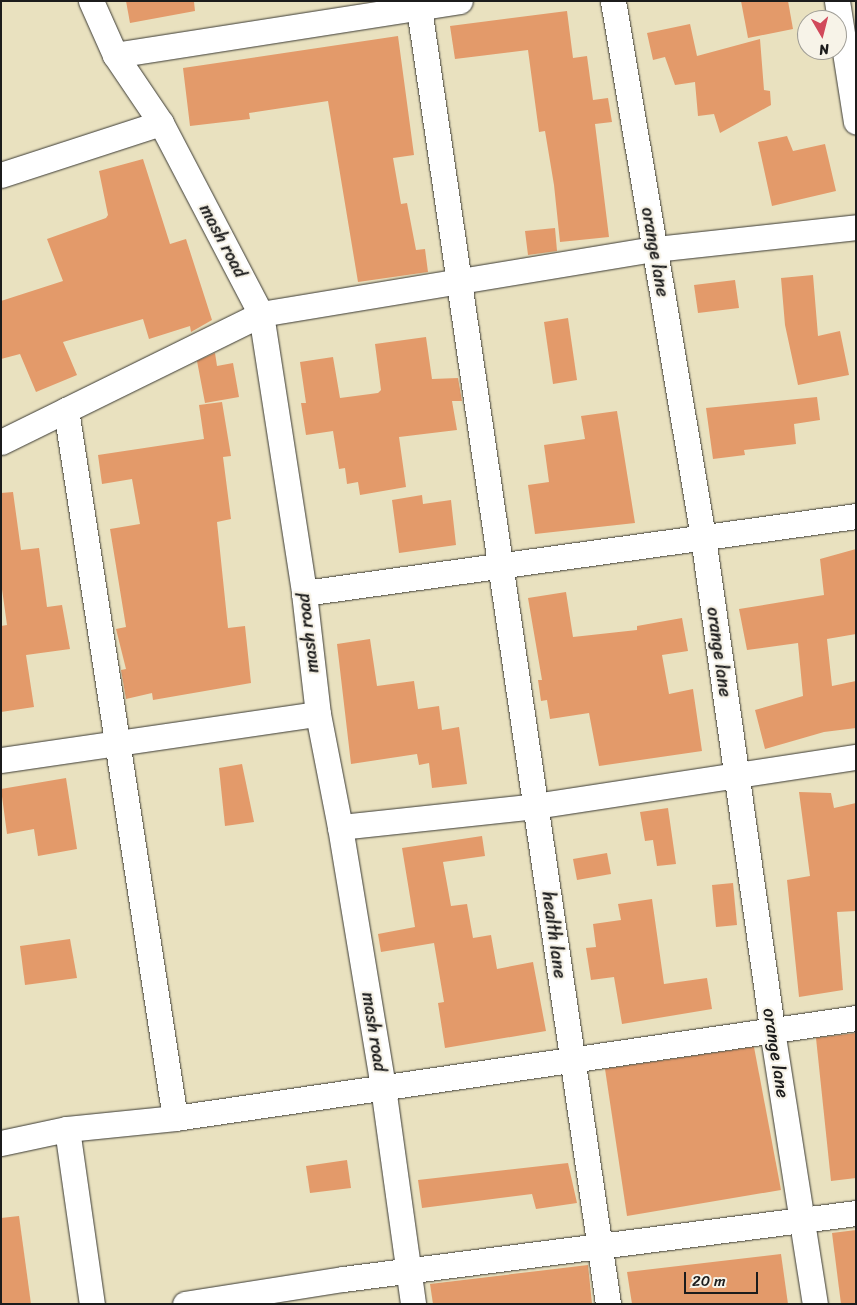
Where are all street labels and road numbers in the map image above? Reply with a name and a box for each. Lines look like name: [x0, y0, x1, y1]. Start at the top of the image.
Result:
street label: mash road: [195, 200, 251, 282]
street label: orange lane: [636, 205, 674, 299]
street label: mash road: [292, 592, 324, 674]
street label: orange lane: [702, 606, 736, 698]
street label: health lane: [537, 890, 571, 980]
street label: mash road: [357, 991, 391, 1073]
street label: orange lane: [758, 1006, 794, 1100]

